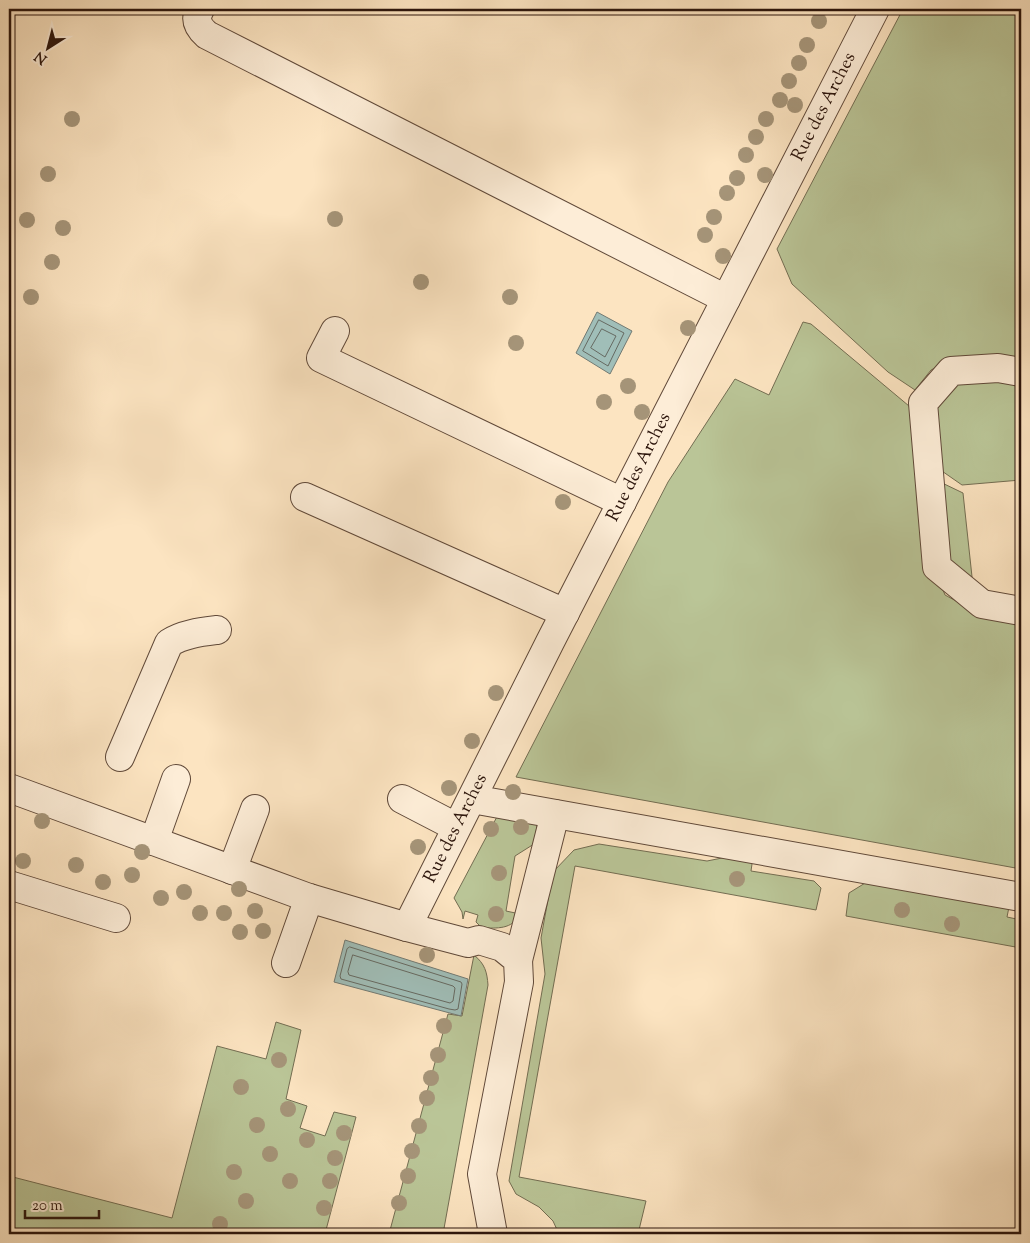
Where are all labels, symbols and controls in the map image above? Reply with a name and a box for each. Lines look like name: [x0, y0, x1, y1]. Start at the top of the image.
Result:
north arrow: [22, 22, 72, 72]
text: N: [31, 46, 52, 68]
street label: Rue des Arches: [786, 48, 863, 166]
street label: Rue des Arches: [601, 409, 678, 526]
street label: Rue des Arches: [418, 770, 495, 888]
scale bar: [25, 1188, 99, 1220]
text: 20 m: [32, 1196, 63, 1217]

